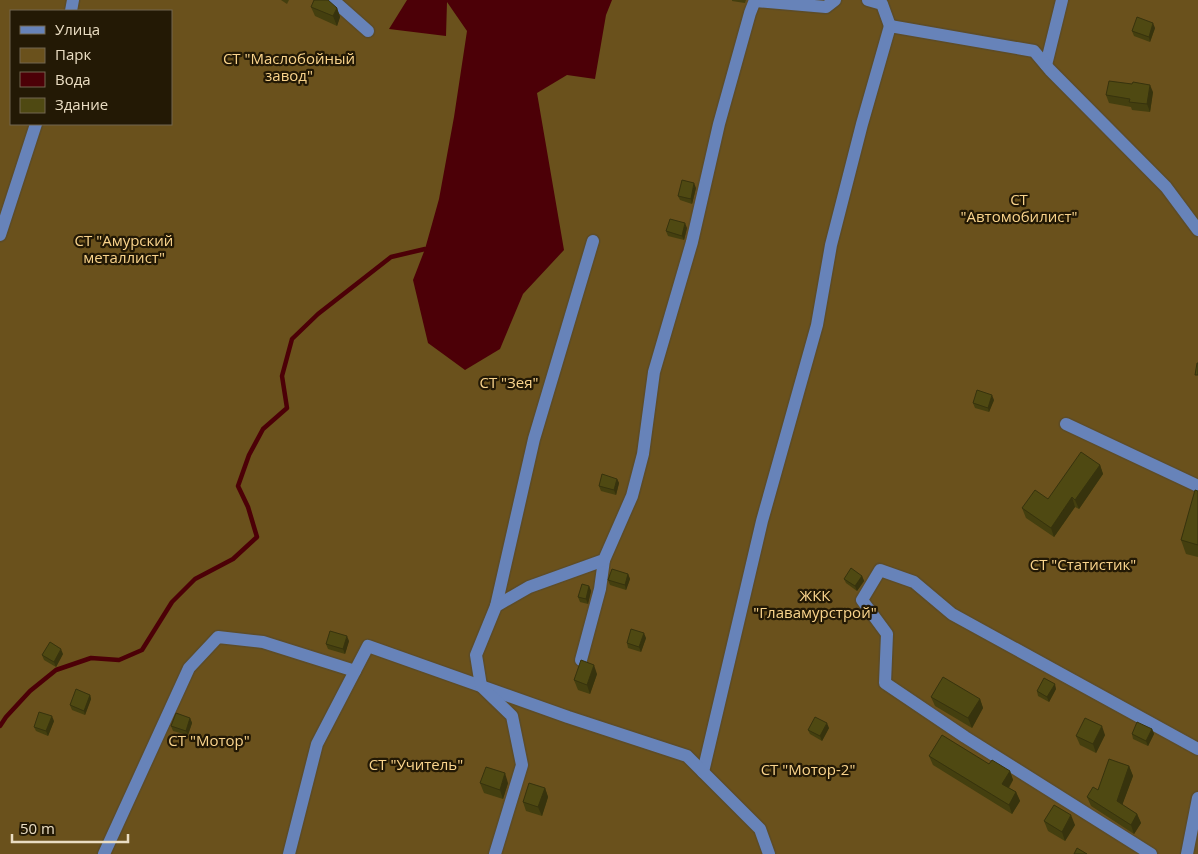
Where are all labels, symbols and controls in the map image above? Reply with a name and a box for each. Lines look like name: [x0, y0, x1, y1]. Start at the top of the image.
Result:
legend: [10, 10, 172, 125]
text: Улица: [55, 19, 100, 39]
text: Парк: [55, 44, 91, 64]
park label: СТ "Маслобойный завод": [223, 48, 355, 85]
text: Вода: [55, 69, 91, 89]
text: Здание: [55, 94, 108, 114]
park label: СТ "Автомобилист": [961, 189, 1077, 226]
park label: СТ "Амурский металлист": [75, 230, 173, 267]
park label: СТ "Зея": [479, 372, 539, 392]
park label: СТ "Статистик": [1030, 554, 1136, 574]
park label: ЖКК "Главамурстрой": [753, 585, 877, 622]
park label: СТ "Мотор": [168, 730, 250, 750]
park label: СТ "Учитель": [369, 754, 463, 774]
park label: СТ "Мотор-2": [761, 759, 855, 779]
scale bar: [12, 812, 129, 844]
text: 50 m: [20, 818, 55, 838]

